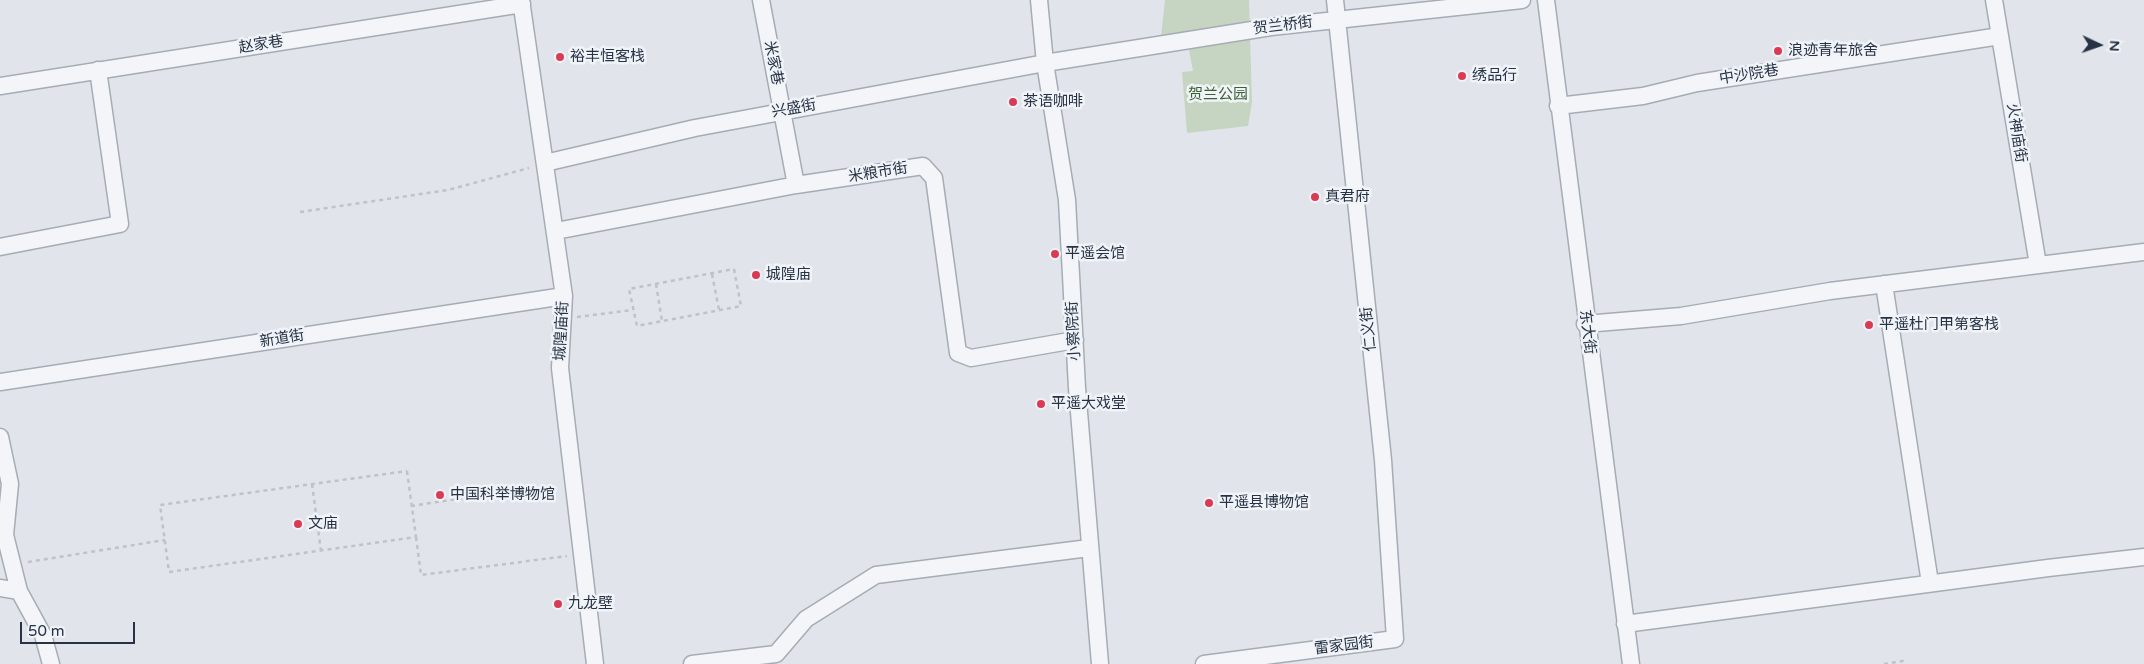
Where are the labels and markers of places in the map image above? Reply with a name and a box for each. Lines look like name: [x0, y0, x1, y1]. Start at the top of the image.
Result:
place label: 浪迹青年旅舍: [1788, 42, 1878, 60]
marker: 浪迹青年旅舍: [1772, 45, 1784, 57]
place label: 裕丰恒客栈: [570, 48, 645, 66]
marker: 裕丰恒客栈: [554, 51, 566, 63]
place label: 绣品行: [1472, 67, 1517, 85]
marker: 绣品行: [1456, 70, 1468, 82]
place label: 茶语咖啡: [1023, 93, 1083, 111]
marker: 茶语咖啡: [1007, 96, 1019, 108]
place label: 真君府: [1325, 188, 1370, 206]
marker: 真君府: [1309, 191, 1321, 203]
place label: 平遥会馆: [1065, 245, 1125, 263]
marker: 平遥会馆: [1049, 248, 1061, 260]
place label: 城隍庙: [766, 266, 811, 284]
marker: 城隍庙: [750, 269, 762, 281]
place label: 平遥杜门甲第客栈: [1879, 316, 1999, 334]
marker: 平遥杜门甲第客栈: [1863, 319, 1875, 331]
place label: 平遥大戏堂: [1051, 395, 1126, 413]
marker: 平遥大戏堂: [1035, 398, 1047, 410]
place label: 中国科举博物馆: [450, 486, 555, 504]
marker: 中国科举博物馆: [434, 489, 446, 501]
place label: 平遥县博物馆: [1219, 494, 1309, 512]
marker: 平遥县博物馆: [1203, 497, 1215, 509]
place label: 文庙: [308, 515, 338, 533]
marker: 文庙: [292, 518, 304, 530]
place label: 九龙壁: [568, 595, 613, 613]
marker: 九龙壁: [552, 598, 564, 610]

